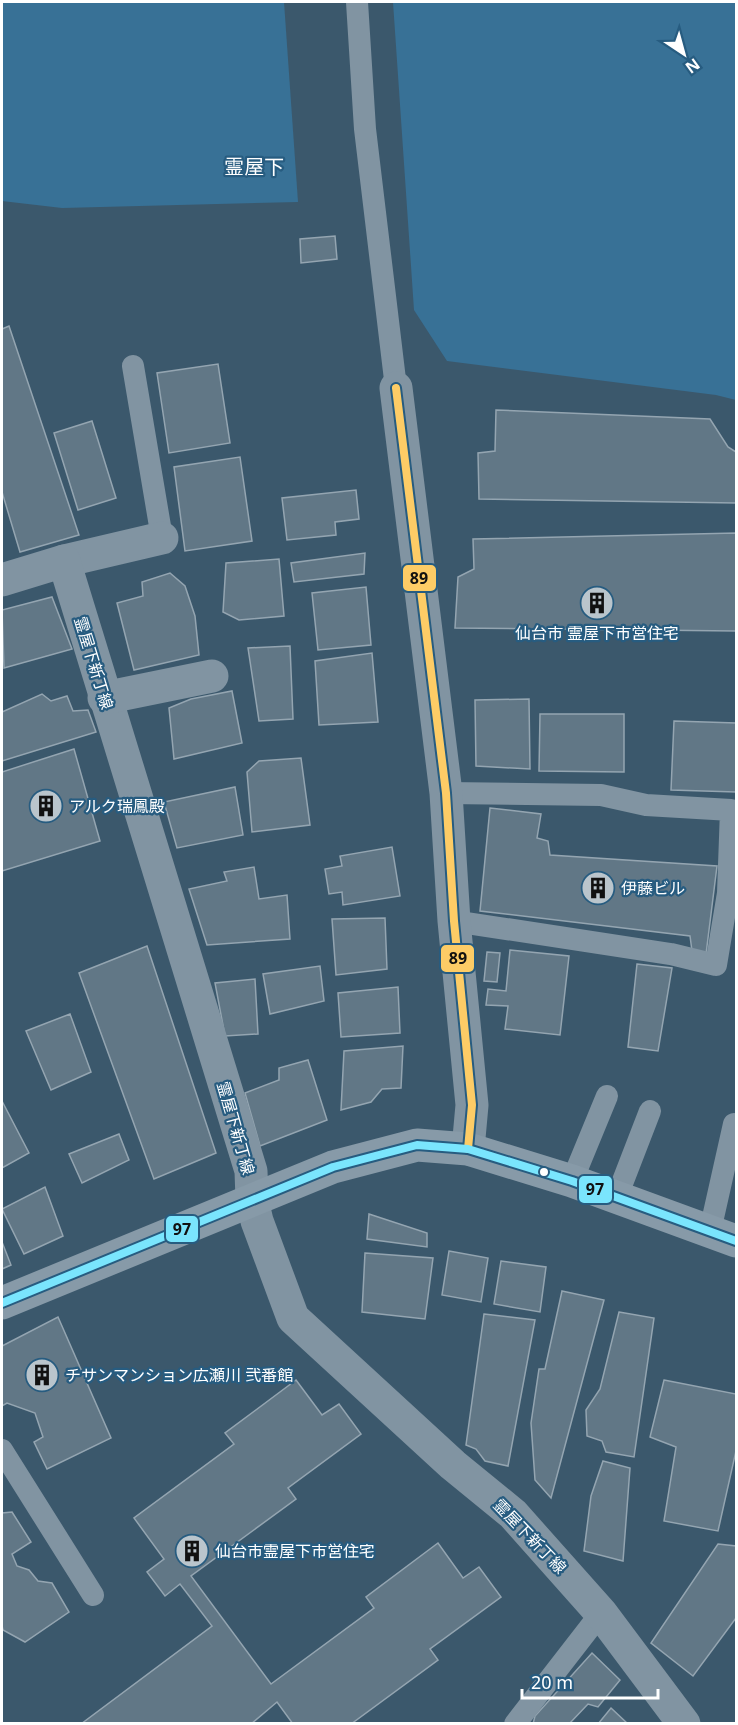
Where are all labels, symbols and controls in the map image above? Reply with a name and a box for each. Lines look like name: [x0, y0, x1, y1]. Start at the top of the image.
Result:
north arrow: [654, 24, 714, 84]
text: N: [681, 53, 705, 79]
district label: 霊屋下: [224, 153, 284, 180]
line badge: 89: [402, 564, 437, 592]
text: 89: [410, 567, 428, 589]
building icon: 仙台市 霊屋下市営住宅: [579, 585, 615, 621]
street label: 霊屋下新丁線: [69, 614, 119, 712]
place label: 仙台市 霊屋下市営住宅: [515, 622, 679, 644]
building icon: アルク瑞鳳殿: [28, 788, 64, 824]
place label: アルク瑞鳳殿: [69, 795, 165, 817]
building icon: 伊藤ビル: [580, 870, 616, 906]
place label: 伊藤ビル: [621, 877, 685, 899]
line badge: 89: [440, 944, 475, 973]
text: 89: [449, 947, 467, 969]
street label: 霊屋下新丁線: [212, 1079, 260, 1177]
unlabelled marker: [538, 1166, 550, 1178]
line badge: 97: [578, 1175, 613, 1204]
text: 97: [586, 1178, 604, 1200]
line badge: 97: [165, 1215, 199, 1243]
text: 97: [173, 1218, 191, 1240]
building icon: チサンマンション広瀬川 弐番館: [24, 1357, 60, 1393]
place label: チサンマンション広瀬川 弐番館: [65, 1364, 293, 1386]
street label: 霊屋下新丁線: [489, 1494, 571, 1578]
building icon: 仙台市霊屋下市営住宅: [174, 1533, 210, 1569]
place label: 仙台市霊屋下市営住宅: [215, 1540, 375, 1562]
scale bar: [522, 1662, 658, 1700]
text: 20 m: [531, 1670, 573, 1694]

